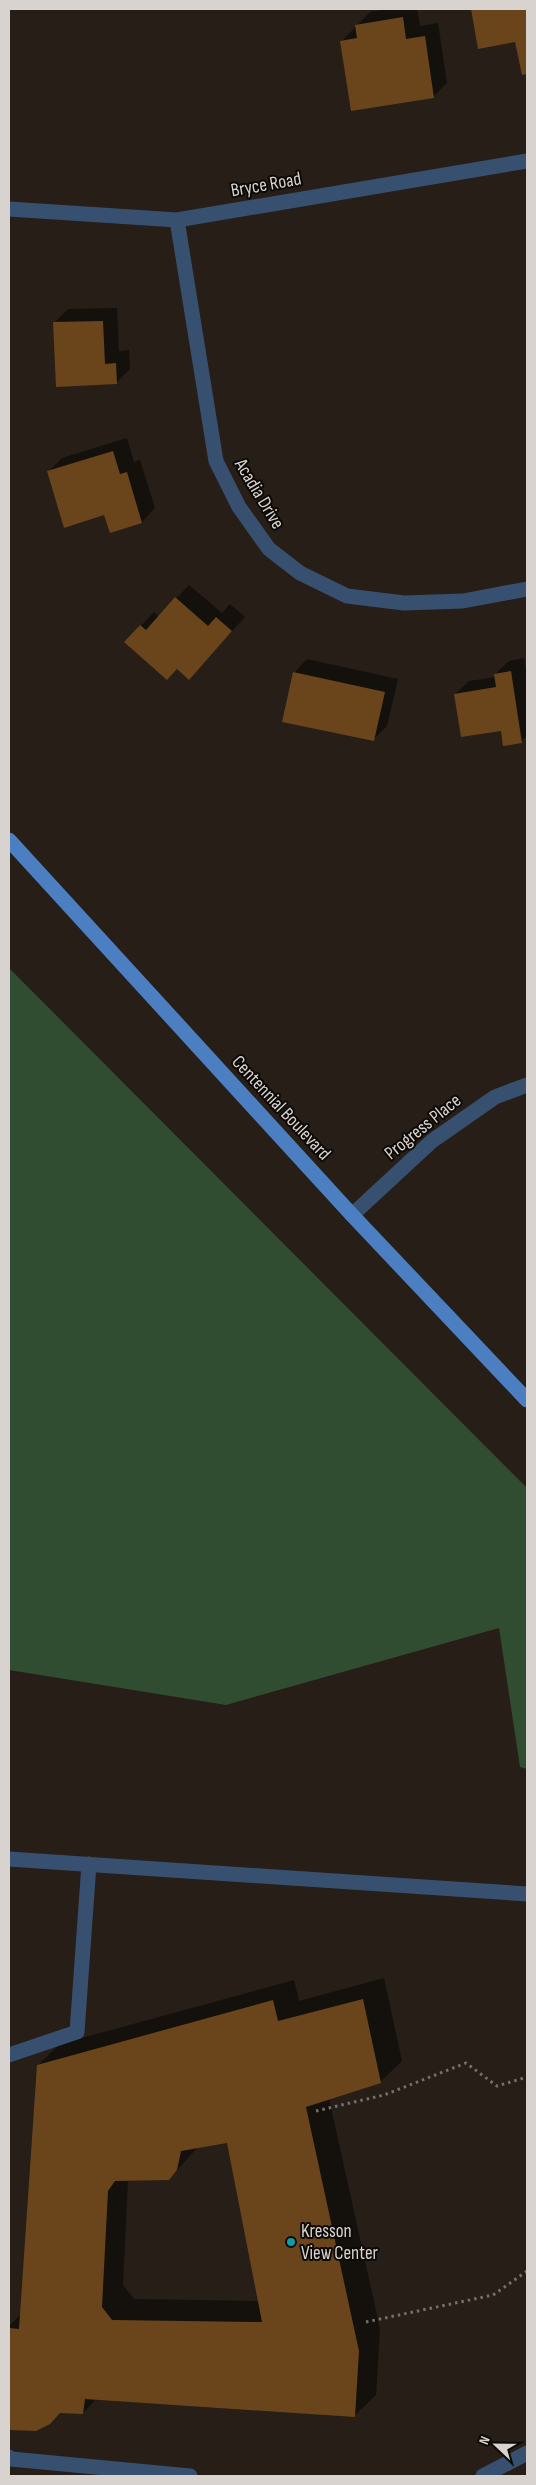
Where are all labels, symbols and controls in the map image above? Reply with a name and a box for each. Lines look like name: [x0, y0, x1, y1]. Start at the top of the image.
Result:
street label: Bryce Road: [229, 168, 303, 202]
street label: Acadia Drive: [229, 454, 289, 533]
street label: Centennial Boulevard: [227, 1051, 335, 1165]
street label: Progress Place: [380, 1089, 466, 1165]
place label: Kresson View Center: [301, 2220, 379, 2265]
marker: Kresson View Center: [285, 2236, 297, 2248]
north arrow: [471, 2420, 521, 2470]
text: N: [475, 2434, 494, 2447]

